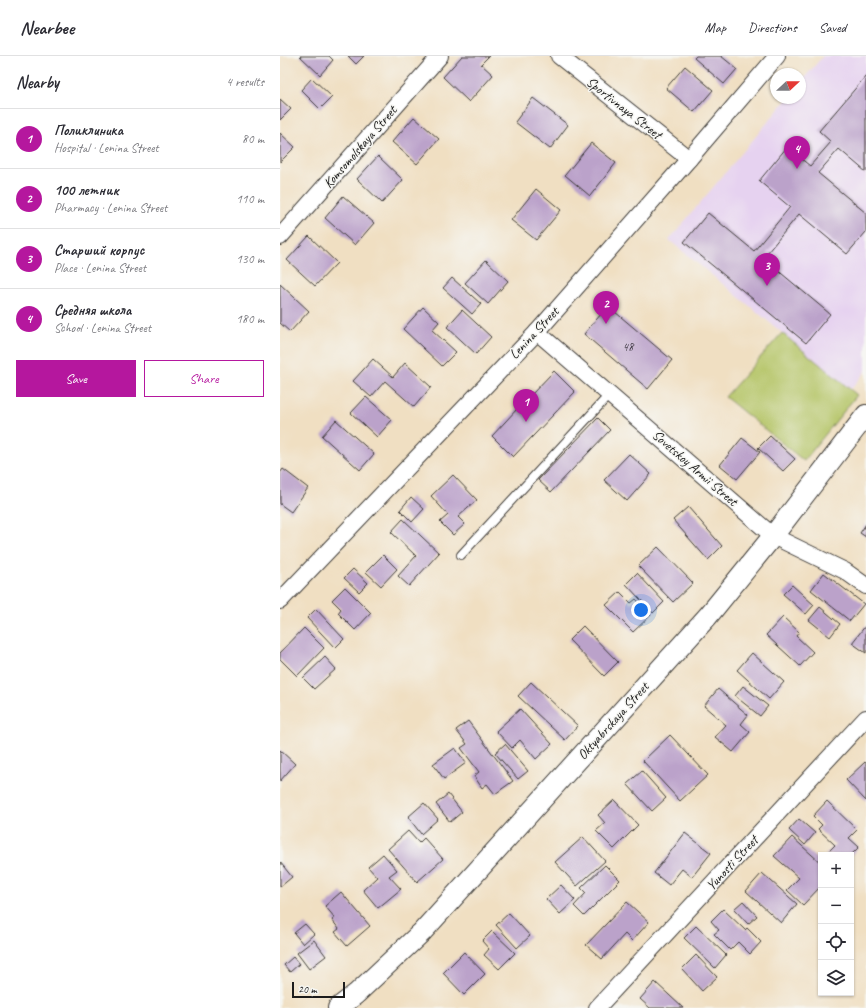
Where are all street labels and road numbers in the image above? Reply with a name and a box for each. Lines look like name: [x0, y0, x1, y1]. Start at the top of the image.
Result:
street label: Sportivnaya Street: [583, 73, 667, 144]
street label: Komsomolskaya Street: [320, 101, 401, 192]
street label: Lenina Street: [506, 302, 563, 363]
street label: Sovetskoy Armii Street: [649, 426, 742, 510]
street label: Oktyabrskaya Street: [574, 678, 653, 763]
street label: Yunosti Street: [702, 830, 763, 894]

